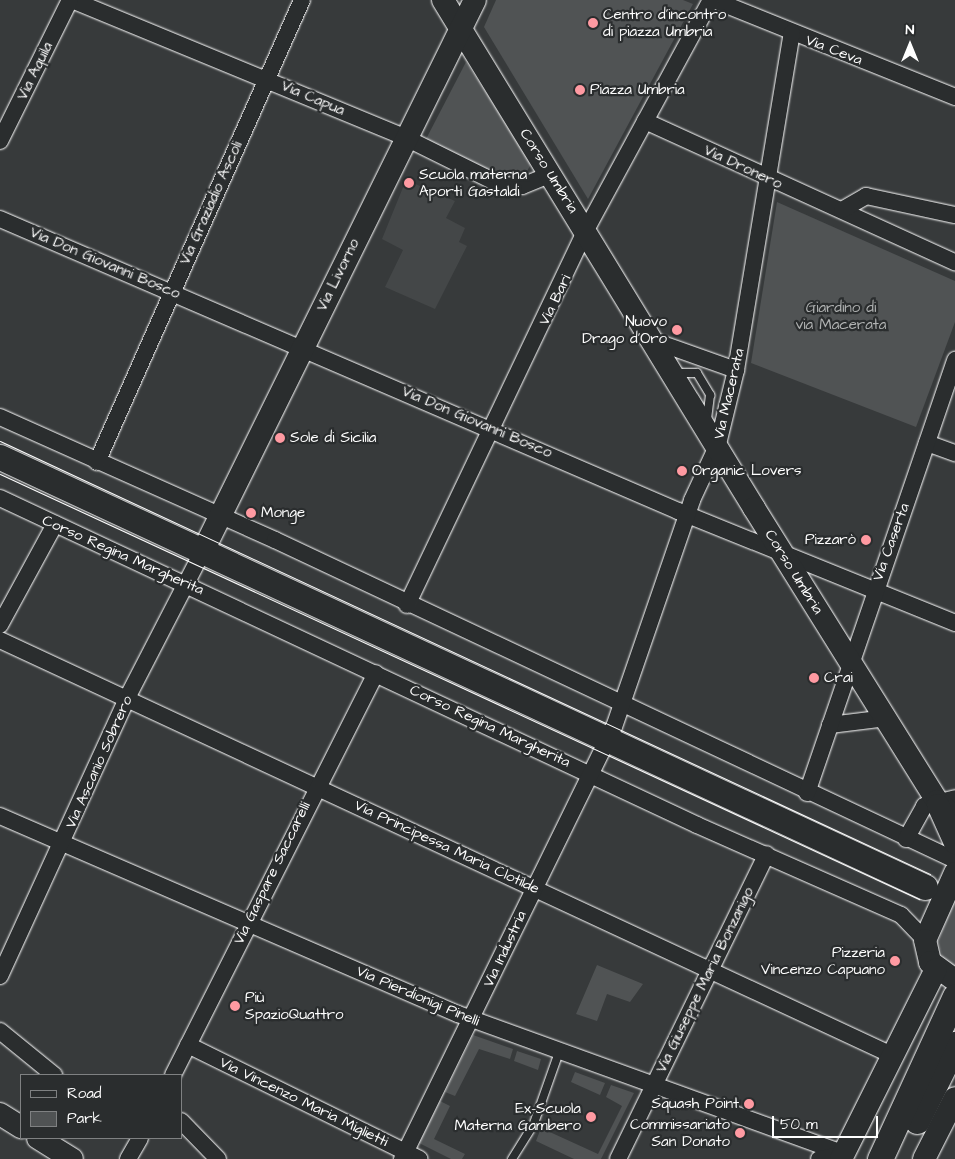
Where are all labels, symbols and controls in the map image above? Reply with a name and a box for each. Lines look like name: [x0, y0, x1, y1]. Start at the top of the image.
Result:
place label: Centro d'incontro di piazza Umbria: [603, 5, 726, 40]
marker: Centro d'incontro di piazza Umbria: [587, 17, 599, 29]
north arrow: [885, 20, 935, 70]
text: N: [906, 20, 914, 40]
street label: Via Ceva: [803, 31, 865, 69]
street label: Via Aquila: [13, 39, 57, 103]
street label: Via Capua: [279, 77, 347, 119]
place label: Piazza Umbria: [590, 81, 685, 99]
marker: Piazza Umbria: [574, 84, 586, 96]
street label: Corso Umbria: [516, 126, 582, 216]
street label: Via Graziadio Ascoli: [176, 139, 246, 267]
street label: Via Dronero: [701, 141, 785, 193]
place label: Scuola materna Aporti Gastaldi: [419, 165, 527, 200]
marker: Scuola materna Aporti Gastaldi: [403, 177, 415, 189]
street label: Via Don Giovanni Bosco: [27, 223, 183, 303]
street label: Via Livorno: [313, 236, 363, 314]
street label: Via Bari: [535, 272, 575, 328]
park label: Giardino di via Macerata: [796, 298, 886, 333]
place label: Nuovo Drago d'Oro: [582, 312, 667, 347]
marker: Nuovo Drago d'Oro: [671, 324, 683, 336]
street label: Via Macerata: [710, 347, 748, 441]
street label: Via Don Giovanni Bosco: [399, 382, 555, 462]
place label: Sole di Sicilia: [290, 429, 376, 447]
marker: Sole di Sicilia: [274, 432, 286, 444]
place label: Organic Lovers: [692, 462, 801, 480]
marker: Organic Lovers: [676, 465, 688, 477]
street label: Via Caserta: [869, 501, 913, 583]
place label: Monge: [261, 504, 305, 522]
marker: Monge: [245, 507, 257, 519]
street label: Corso Regina Margherita: [39, 511, 207, 599]
street label: Corso Umbria: [761, 527, 827, 617]
place label: Pizzarò: [805, 531, 856, 549]
marker: Pizzarò: [860, 534, 872, 546]
place label: Crai: [824, 669, 853, 687]
marker: Crai: [808, 672, 820, 684]
street label: Corso Regina Margherita: [407, 681, 573, 771]
street label: Via Ascanio Sobrero: [62, 693, 136, 831]
street label: Via Principessa Maria Clotilde: [352, 796, 542, 898]
street label: Via Gaspare Saccarelli: [230, 799, 314, 947]
street label: Via Giuseppe Maria Bonzanigo: [652, 884, 758, 1076]
street label: Via Industria: [479, 908, 531, 990]
place label: Pizzeria Vincenzo Capuano: [761, 943, 885, 978]
marker: Pizzeria Vincenzo Capuano: [889, 955, 901, 967]
street label: Via Pierdionigi Pinelli: [354, 962, 482, 1030]
place label: Più SpazioQuattro: [245, 988, 344, 1023]
marker: Più SpazioQuattro: [229, 1000, 241, 1012]
street label: Via Vincenzo Maria Miglietti: [217, 1053, 391, 1151]
legend: [20, 1074, 182, 1139]
text: Road: [67, 1083, 101, 1104]
place label: Squash Point: [652, 1095, 739, 1113]
marker: Squash Point: [743, 1098, 755, 1110]
place label: Ex-Scuola Materna Gambero: [454, 1099, 581, 1134]
scale bar: [775, 1106, 881, 1138]
text: Park: [67, 1108, 102, 1129]
marker: Ex-Scuola Materna Gambero: [585, 1111, 597, 1123]
text: 50 m: [780, 1114, 818, 1135]
place label: Commissariato San Donato: [630, 1115, 730, 1150]
marker: Commissariato San Donato: [734, 1127, 746, 1139]

